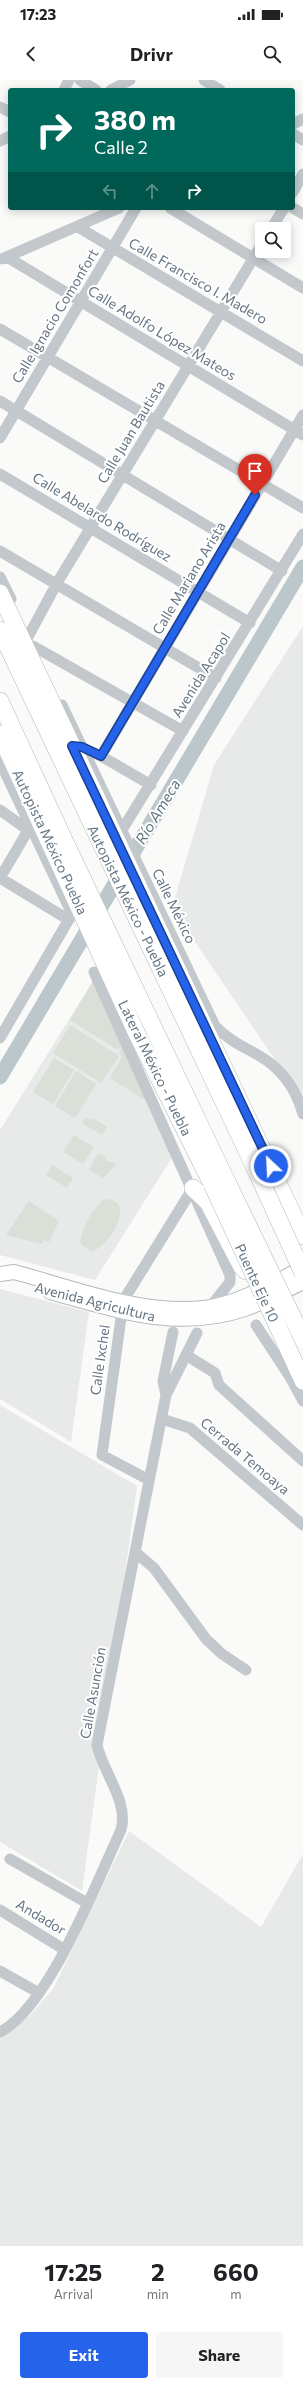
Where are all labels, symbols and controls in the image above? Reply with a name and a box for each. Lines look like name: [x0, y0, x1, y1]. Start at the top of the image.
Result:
text: 17:23: [20, 5, 56, 23]
icon: back: [20, 43, 42, 65]
text: Drivr: [130, 43, 173, 65]
icon: search: [261, 43, 283, 65]
text: 380 m: [94, 102, 176, 136]
icon: right: [28, 104, 80, 156]
text: Calle 2: [94, 136, 148, 158]
icon: left: [99, 180, 121, 202]
icon: ahead: [141, 180, 163, 202]
icon: right: [183, 180, 205, 202]
map controls: [255, 222, 291, 258]
button: search: [255, 222, 291, 258]
street label: Calle Francisco I. Madero: [126, 234, 271, 327]
street label: Calle Ignacio Comonfort: [8, 245, 102, 386]
street label: Calle Adolfo López Mateos: [85, 282, 239, 384]
street label: Calle Juan Bautista: [93, 377, 168, 486]
pin: [238, 454, 272, 495]
icon: arrive: [244, 460, 266, 482]
street label: Calle Abelardo Rodríguez: [30, 468, 175, 565]
street label: Calle Mariano Arista: [148, 518, 229, 637]
street label: Avenida Acapol: [168, 629, 233, 720]
street label: Autopista México Puebla: [9, 766, 92, 917]
water label: Río Ameca: [131, 776, 184, 847]
street label: Autopista México - Puebla: [84, 822, 173, 979]
street label: Calle México: [149, 866, 200, 946]
street label: Lateral México - Puebla: [115, 997, 196, 1138]
position arrow: [250, 1145, 292, 1187]
street label: Puente Eje 10: [232, 1241, 283, 1325]
street label: Avenida Agricultura: [33, 1278, 157, 1325]
street label: Calle Ixchel: [86, 1324, 113, 1396]
street label: Cerrada Temoaya: [197, 1413, 293, 1498]
street label: Calle Asunción: [76, 1646, 109, 1740]
street label: Andador: [13, 1895, 70, 1938]
text: 17:25: [44, 2257, 102, 2286]
text: 2: [151, 2257, 165, 2286]
text: 660: [213, 2257, 259, 2286]
text: Arrival: [54, 2286, 93, 2302]
text: min: [147, 2286, 169, 2302]
text: m: [230, 2286, 242, 2302]
button: Exit: [20, 2332, 148, 2378]
button: Share: [156, 2332, 283, 2378]

